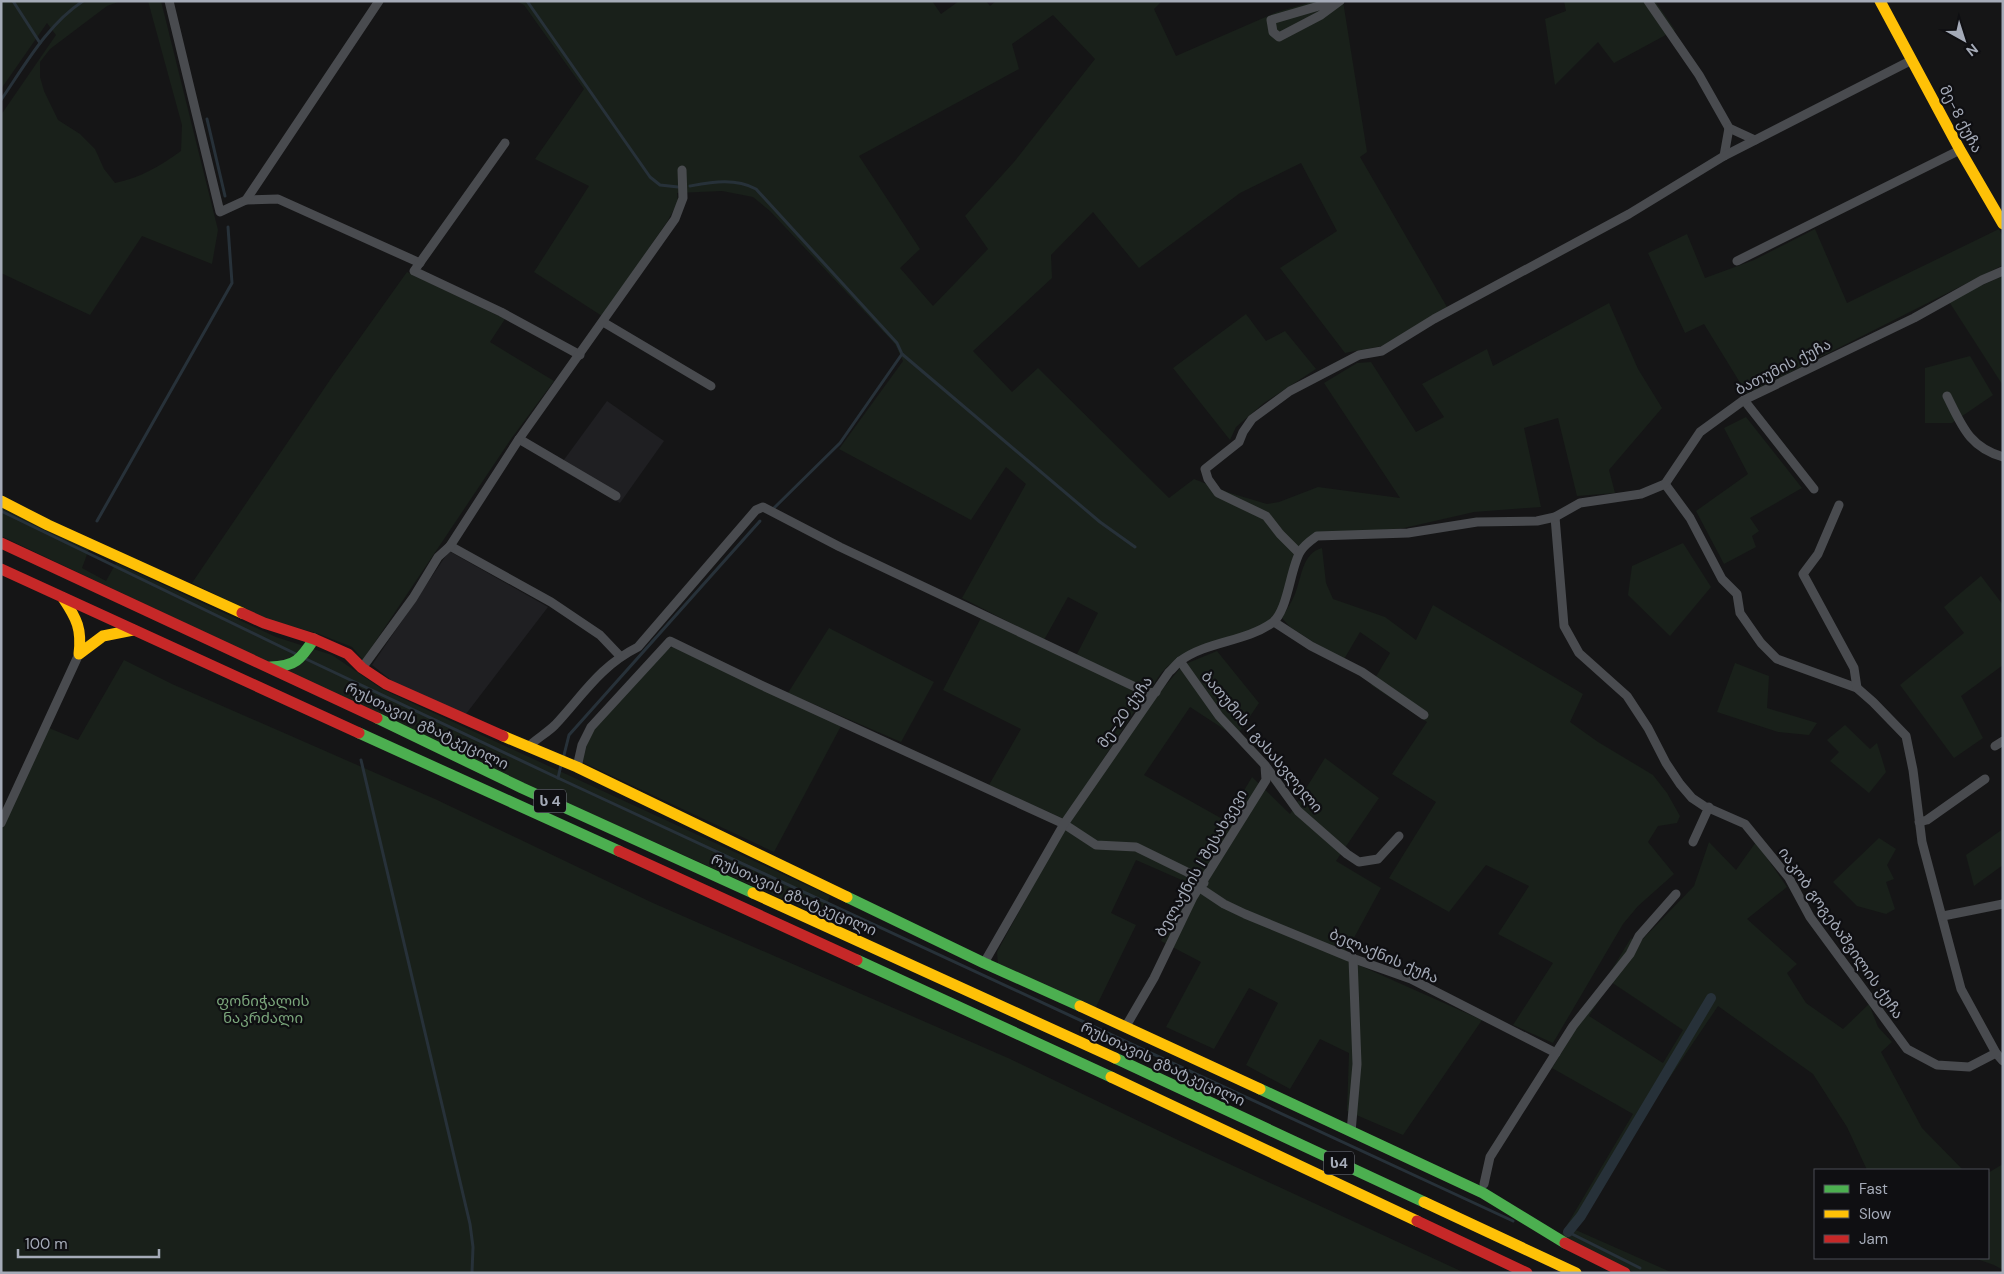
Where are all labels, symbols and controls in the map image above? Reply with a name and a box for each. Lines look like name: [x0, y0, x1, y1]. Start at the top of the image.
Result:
north arrow: [1939, 15, 1989, 65]
text: N: [1963, 40, 1982, 60]
street label: მე-8 ქუჩა: [1935, 82, 1987, 156]
street label: ბათუმის ქუჩა: [1732, 334, 1834, 400]
street label: ბათუმის I გასასვლელი: [1197, 667, 1327, 817]
street label: მე-20 ქუჩა: [1093, 672, 1157, 752]
street label: რუსთავის გზატკეცილი: [342, 678, 512, 774]
street label: ბელაქნის I შესახვევი: [1150, 785, 1252, 941]
road number: ს 4: [534, 789, 566, 812]
street label: იაკობ გოგებაშვილის ქუჩა: [1774, 843, 1908, 1023]
street label: რუსთავის გზატკეცილი: [708, 849, 880, 941]
street label: ბელაქნის ქუჩა: [1326, 924, 1442, 988]
park label: ფონიჭალის ნაკრძალი: [216, 991, 310, 1028]
street label: რუსთავის გზატკეცილი: [1078, 1017, 1248, 1111]
road number: ს4: [1324, 1152, 1354, 1174]
legend: [1814, 1169, 1989, 1259]
text: Fast: [1859, 1179, 1888, 1199]
text: Slow: [1859, 1204, 1892, 1224]
scale bar: [18, 1226, 159, 1258]
text: Jam: [1859, 1229, 1888, 1249]
text: 100 m: [25, 1234, 68, 1254]

